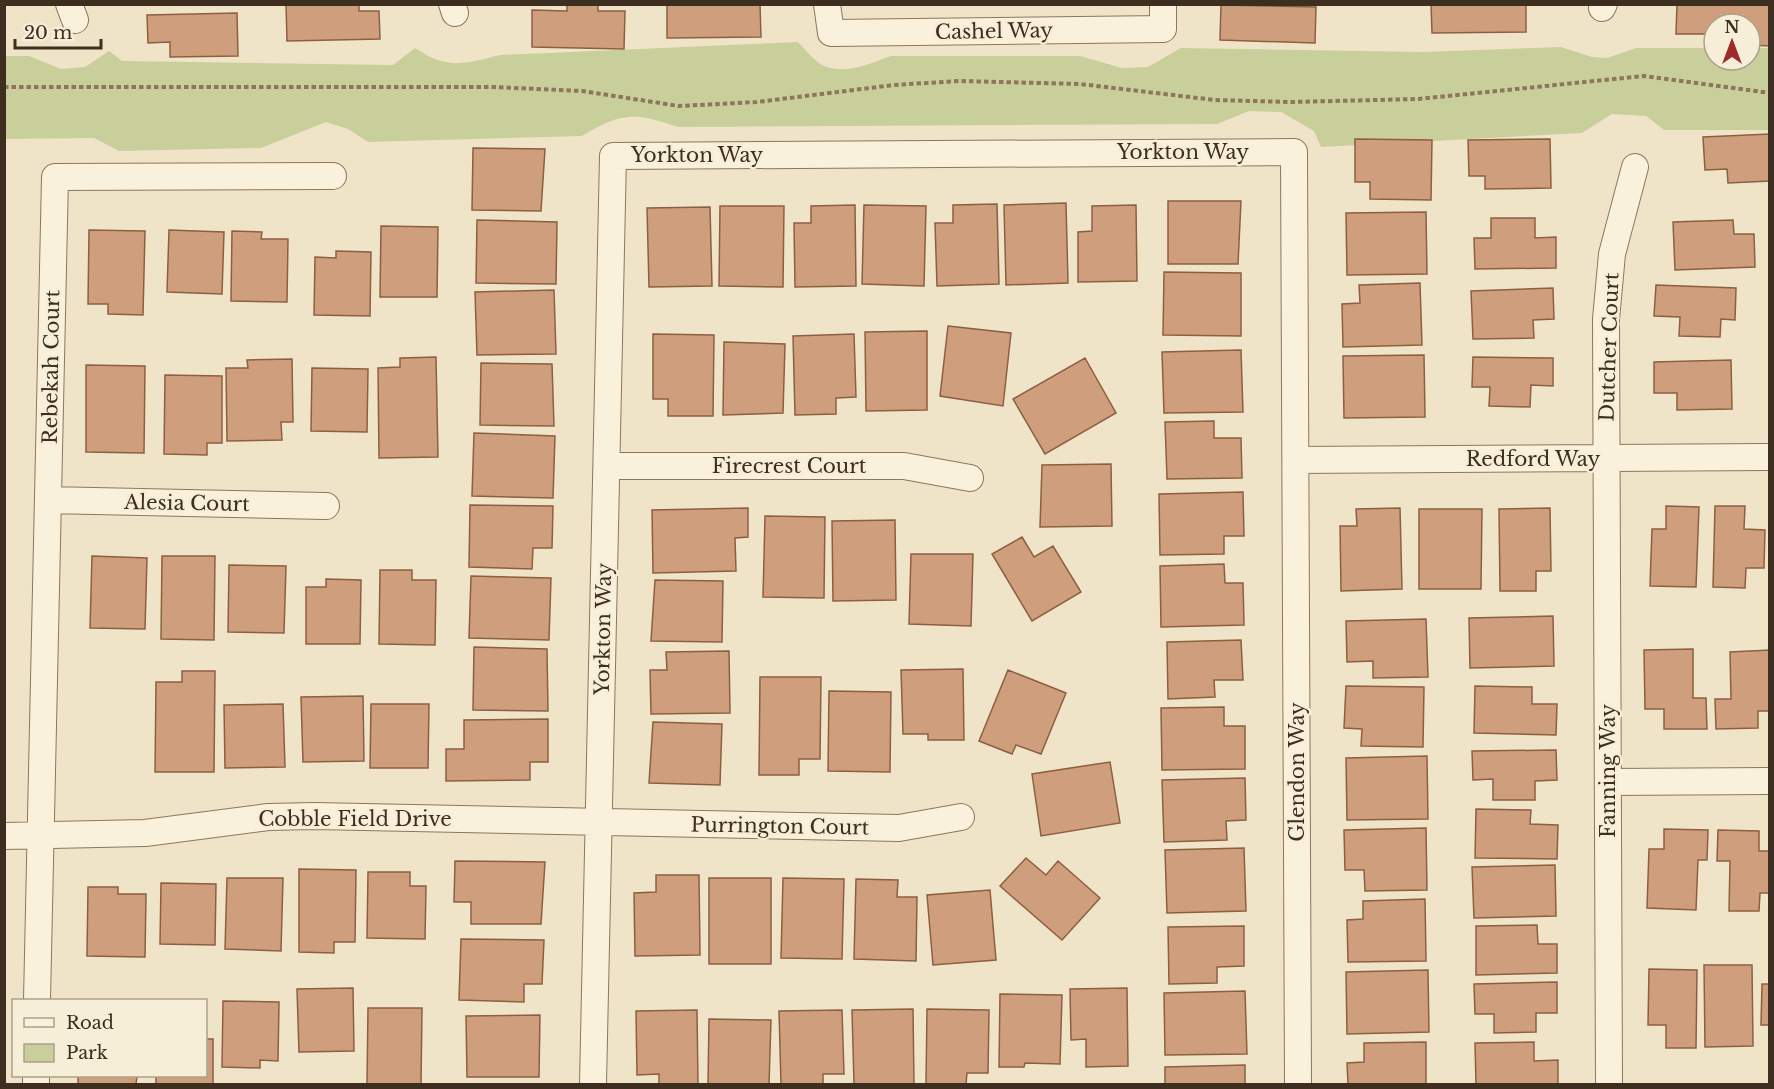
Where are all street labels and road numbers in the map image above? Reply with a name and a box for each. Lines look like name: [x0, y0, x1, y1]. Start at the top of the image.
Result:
street label: Cashel Way: [935, 18, 1053, 44]
street label: Yorkton Way: [1116, 140, 1249, 164]
street label: Yorkton Way: [630, 143, 763, 167]
street label: Dutcher Court: [1594, 272, 1624, 422]
street label: Rebekah Court: [38, 289, 64, 444]
street label: Redford Way: [1466, 447, 1601, 471]
street label: Firecrest Court: [712, 454, 867, 478]
street label: Alesia Court: [123, 490, 250, 516]
street label: Yorkton Way: [590, 563, 616, 696]
street label: Glendon Way: [1285, 702, 1309, 842]
street label: Fanning Way: [1596, 704, 1620, 838]
street label: Cobble Field Drive: [258, 807, 452, 831]
street label: Purrington Court: [691, 812, 870, 840]

